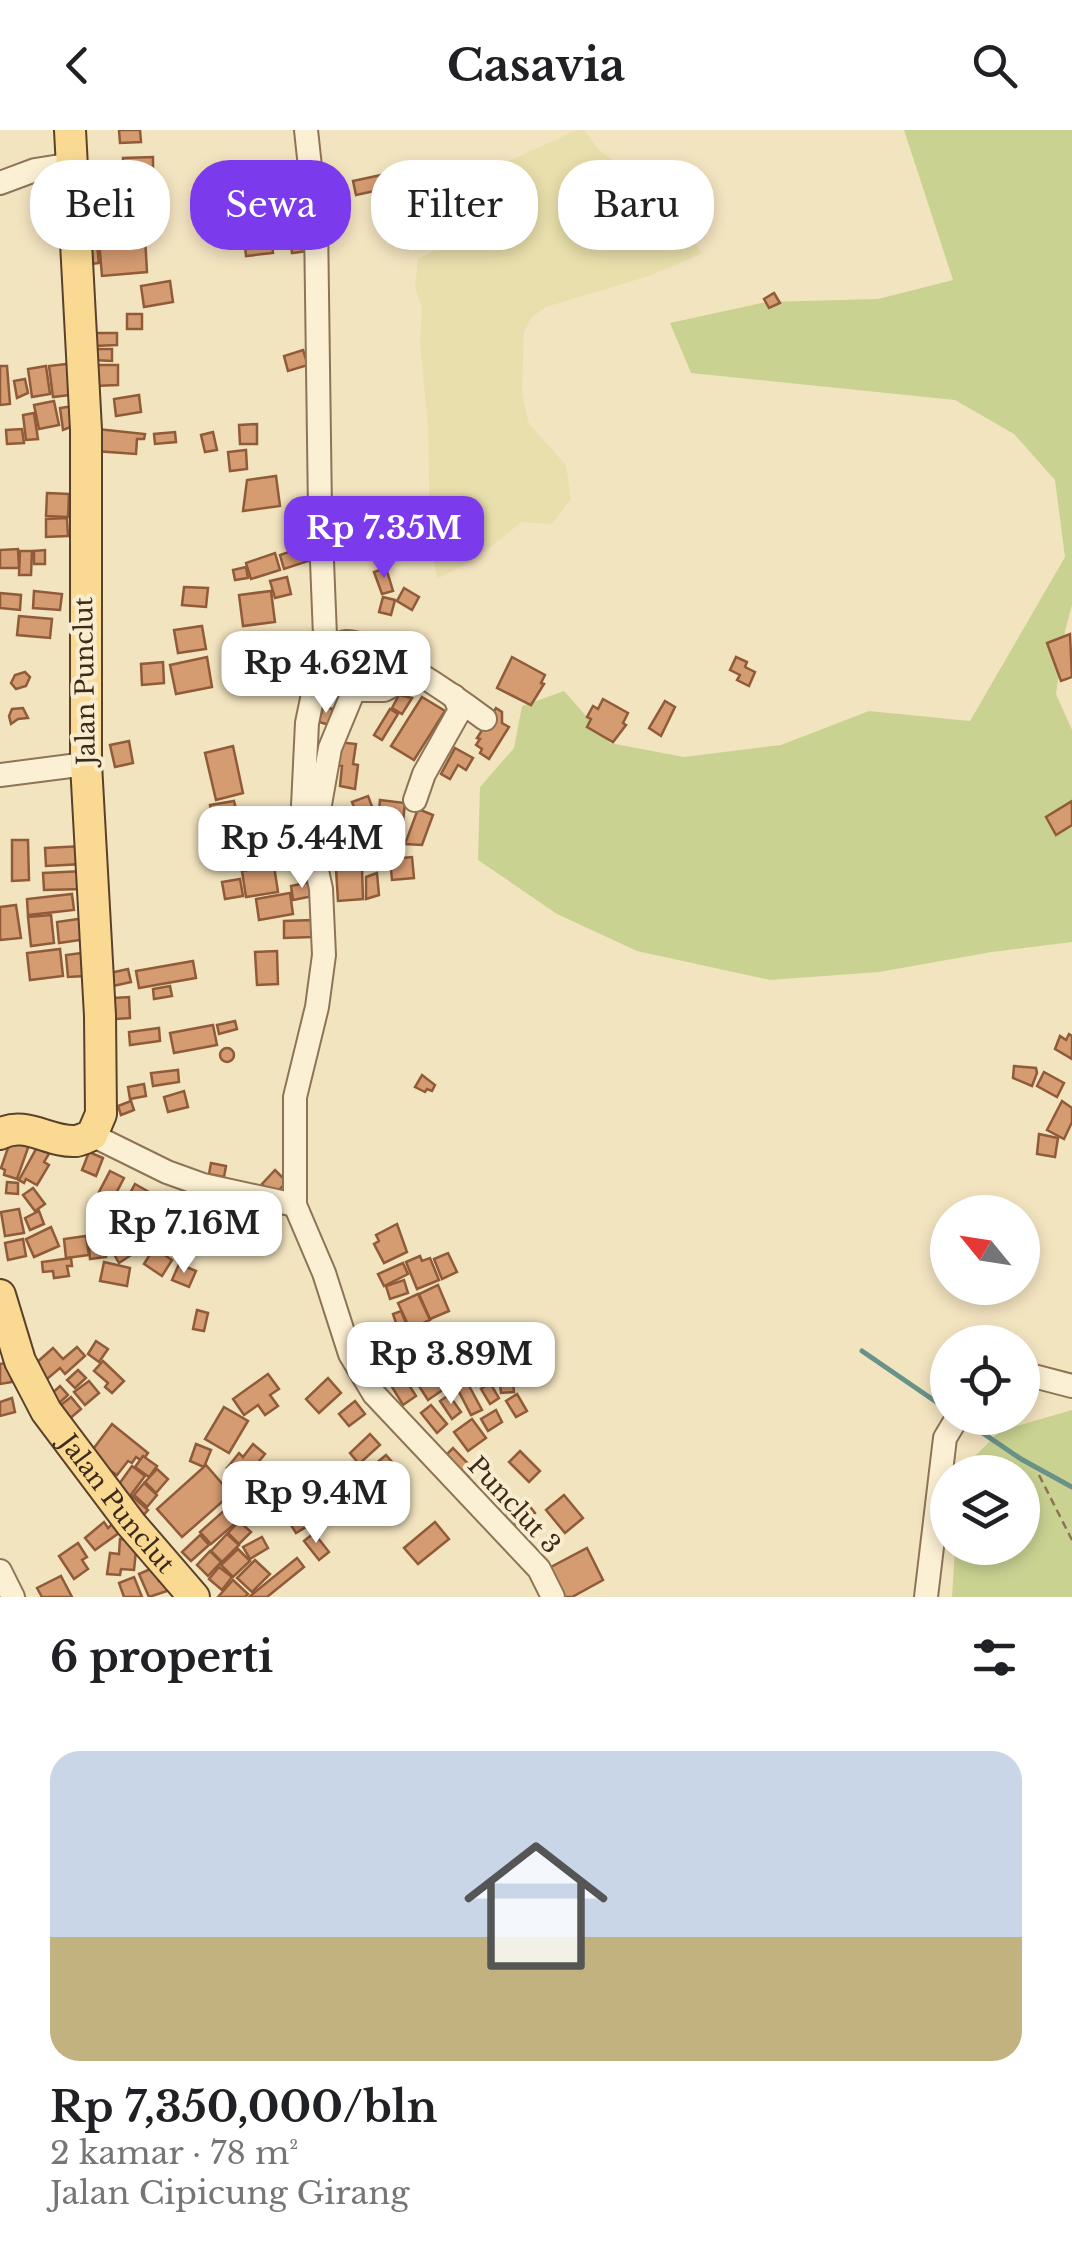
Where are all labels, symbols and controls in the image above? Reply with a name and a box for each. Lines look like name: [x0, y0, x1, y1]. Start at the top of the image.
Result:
text: Casavia: [447, 37, 625, 93]
icon: back: [50, 38, 105, 93]
icon: search: [967, 38, 1022, 93]
chip: Beli: [30, 160, 170, 250]
chip: Sewa: [190, 160, 351, 250]
chip: Filter: [371, 160, 538, 250]
chip: Baru: [558, 160, 714, 250]
pin: Rp 7.35M: [281, 496, 487, 581]
text: Rp 7.35M: [306, 508, 462, 548]
street label: Jalan Punclut: [68, 596, 102, 768]
pin: Rp 4.62M: [223, 631, 429, 716]
text: Rp 4.62M: [243, 643, 409, 683]
pin: Rp 5.44M: [199, 806, 405, 891]
text: Rp 5.44M: [220, 818, 384, 858]
pin: Rp 7.16M: [81, 1191, 287, 1276]
north arrow: [930, 1195, 1040, 1305]
map controls: [930, 1195, 1040, 1565]
text: Rp 7.16M: [108, 1203, 260, 1243]
pin: Rp 3.89M: [348, 1322, 554, 1407]
button: locate: [930, 1325, 1040, 1435]
text: Rp 3.89M: [369, 1334, 533, 1374]
street label: Jalan Punclut: [51, 1425, 182, 1580]
street label: Punclut 3: [461, 1450, 567, 1560]
button: layers: [930, 1455, 1040, 1565]
pin: Rp 9.4M: [224, 1461, 408, 1546]
text: Rp 9.4M: [244, 1473, 388, 1513]
icon: filters: [967, 1630, 1022, 1685]
text: 6 properti: [50, 1631, 273, 1683]
icon: home: [446, 1816, 626, 1996]
text: Rp 7,350,000/bln: [50, 2081, 437, 2133]
text: 2 kamar · 78 m²: [50, 2133, 298, 2173]
text: Jalan Cipicung Girang: [50, 2173, 409, 2213]

